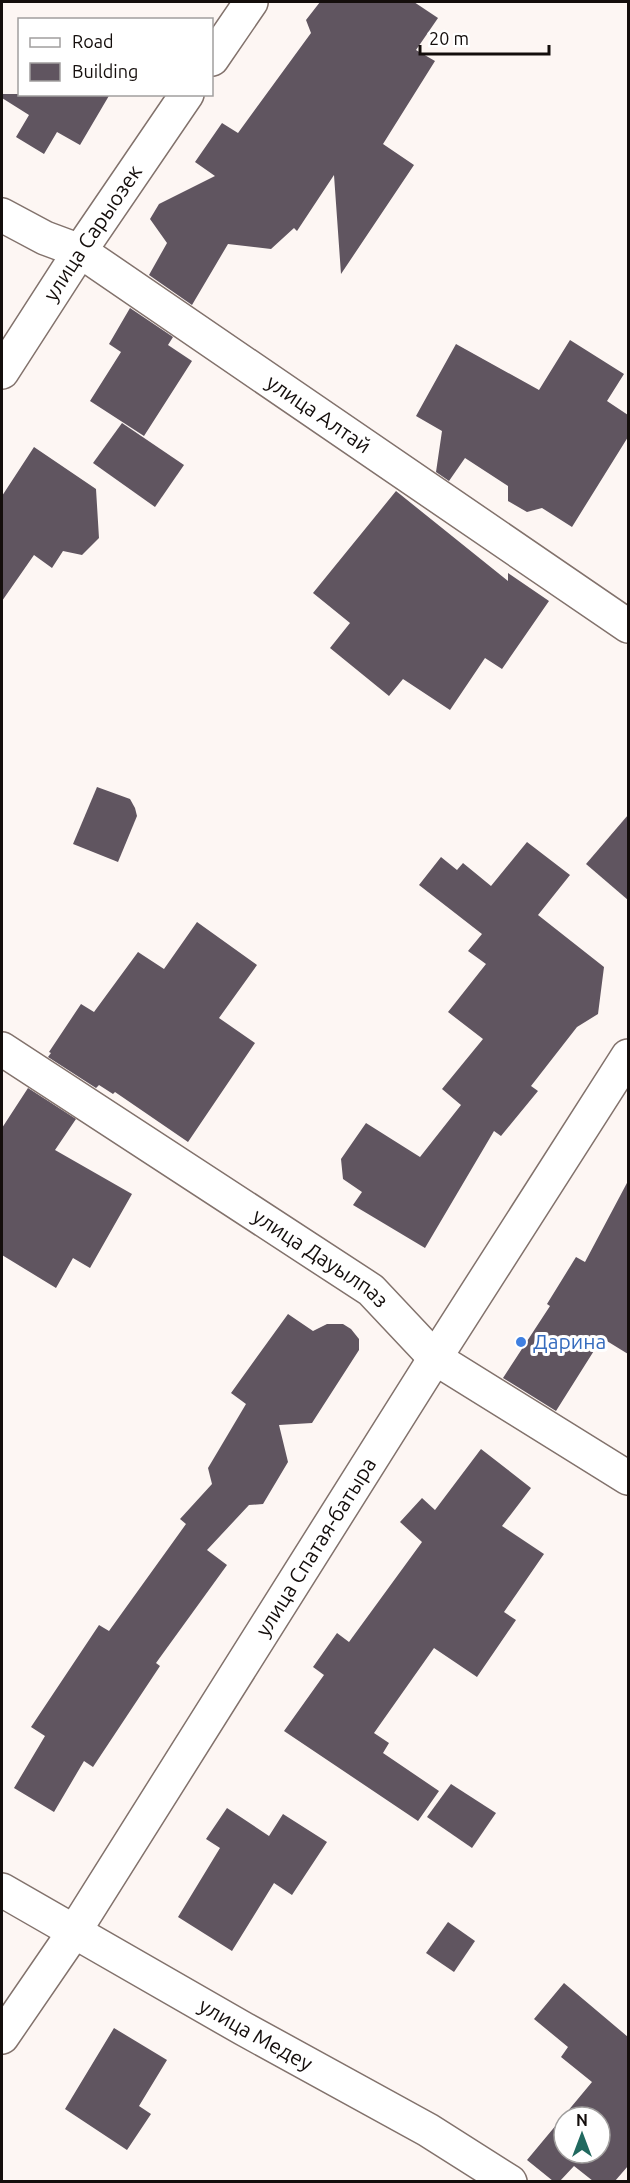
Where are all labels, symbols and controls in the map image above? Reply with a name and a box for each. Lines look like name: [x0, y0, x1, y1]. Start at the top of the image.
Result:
legend: [18, 18, 213, 96]
scale bar: [420, 18, 549, 56]
text: 20 m: [429, 28, 469, 48]
text: Road: [72, 31, 114, 51]
text: Building: [72, 61, 138, 81]
street label: улица Сарыозек: [38, 160, 146, 305]
street label: улица Алтай: [262, 369, 376, 457]
street label: улица Дауылпаз: [249, 1203, 394, 1312]
place label: Дарина: [533, 1329, 606, 1353]
marker: Дарина: [514, 1335, 528, 1349]
street label: улица Спатая-батыра: [250, 1453, 380, 1640]
street label: улица Медеу: [195, 1993, 317, 2075]
north arrow: [552, 2105, 612, 2165]
text: N: [576, 2111, 588, 2129]

